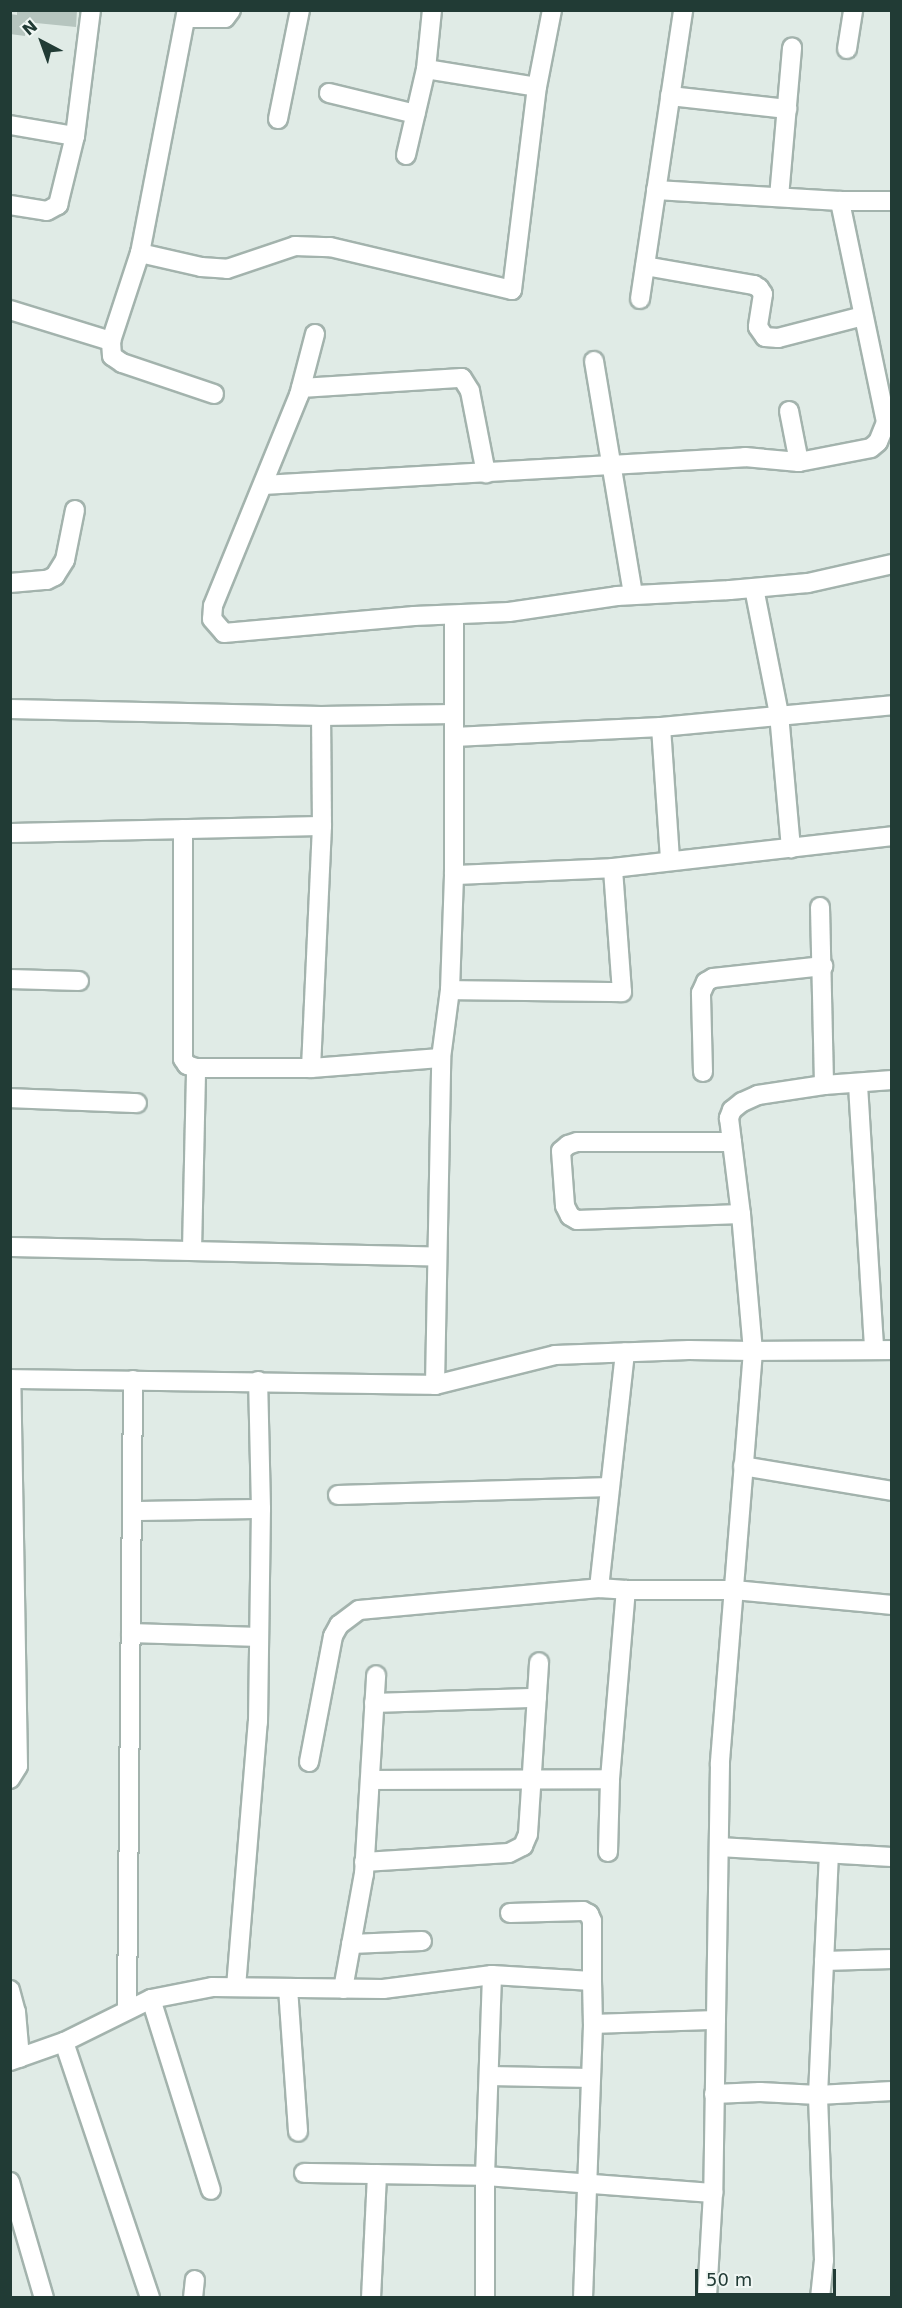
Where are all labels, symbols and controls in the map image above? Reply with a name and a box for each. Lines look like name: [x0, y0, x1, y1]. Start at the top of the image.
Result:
north arrow: [12, 12, 72, 72]
text: N: [19, 16, 41, 40]
scale bar: [698, 2257, 839, 2295]
text: 50 m: [706, 2269, 752, 2290]

